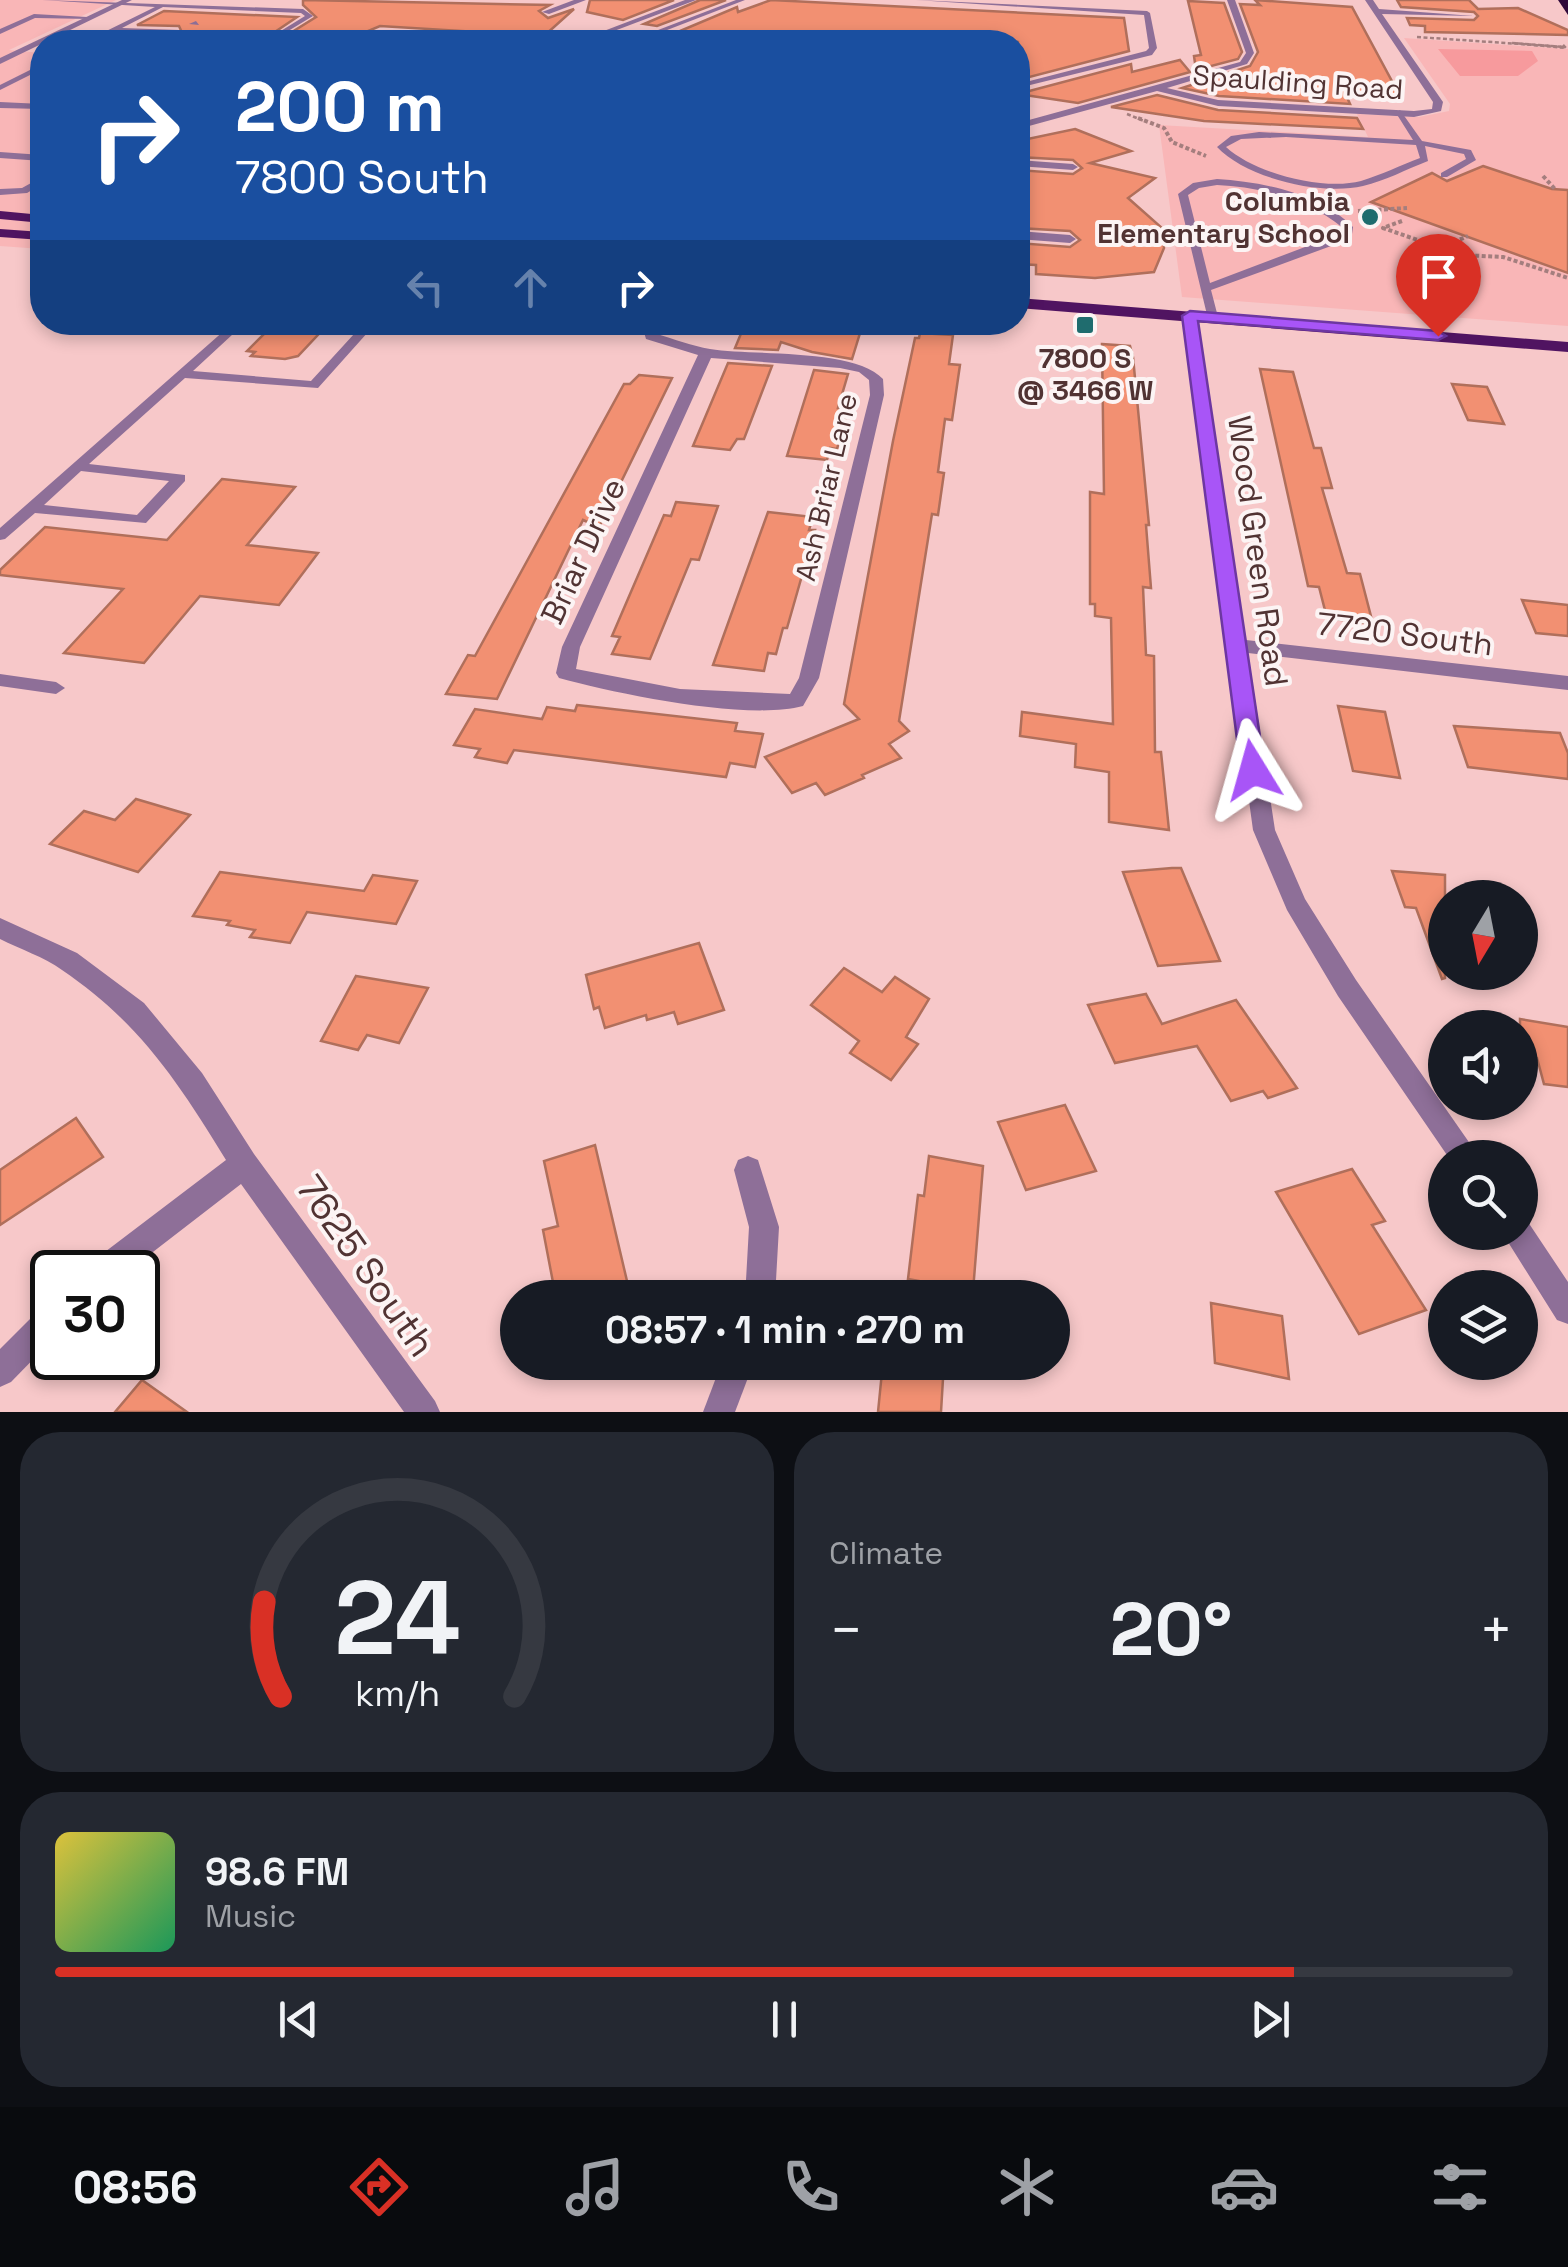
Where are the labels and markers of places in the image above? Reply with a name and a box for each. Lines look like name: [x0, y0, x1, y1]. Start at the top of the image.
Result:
place label: Columbia Elementary School: [1097, 183, 1350, 251]
marker: Columbia Elementary School: [1359, 206, 1381, 228]
pin: [1396, 234, 1481, 337]
marker: 7800 S @ 3466 W: [1074, 314, 1096, 336]
place label: 7800 S @ 3466 W: [1016, 340, 1154, 408]

